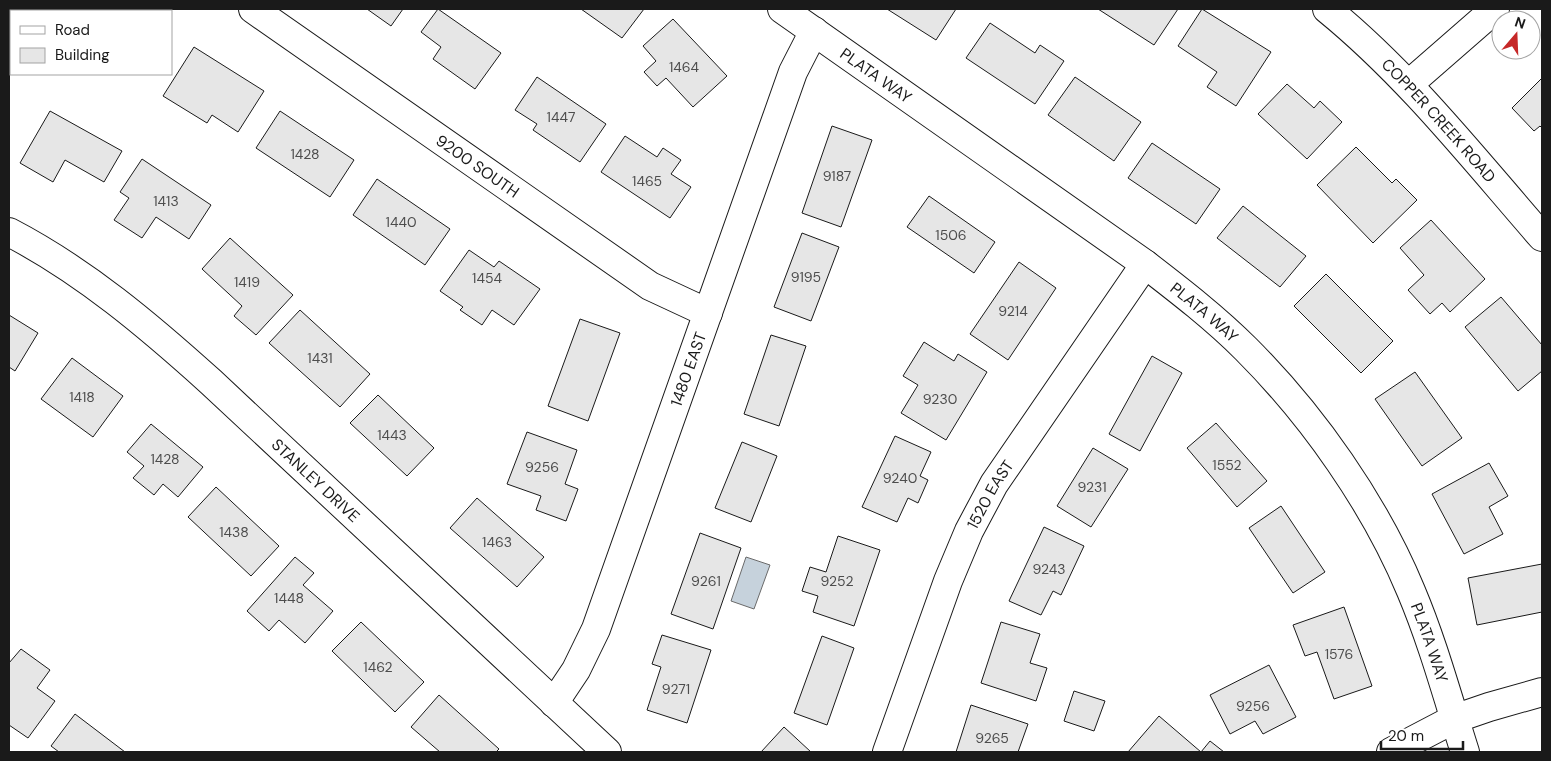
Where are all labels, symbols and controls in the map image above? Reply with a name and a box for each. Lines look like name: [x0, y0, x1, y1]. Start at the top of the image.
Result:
legend: [10, 10, 172, 75]
north arrow: [1491, 10, 1541, 60]
text: N: [1512, 13, 1528, 33]
text: Road: [55, 20, 90, 40]
street label: PLATA WAY: [836, 43, 916, 108]
text: Building: [55, 45, 110, 65]
street label: COPPER CREEK ROAD: [1377, 54, 1501, 187]
house number: 1464: [669, 58, 700, 76]
house number: 1447: [547, 108, 575, 126]
street label: 9200 SOUTH: [432, 129, 524, 202]
house number: 1428: [290, 145, 320, 163]
house number: 9187: [823, 167, 851, 185]
house number: 1465: [632, 172, 662, 190]
house number: 1413: [153, 192, 179, 210]
house number: 1440: [386, 213, 416, 231]
house number: 1506: [935, 226, 967, 244]
house number: 9195: [791, 268, 821, 286]
house number: 1454: [472, 269, 502, 287]
house number: 1419: [234, 273, 260, 291]
street label: PLATA WAY: [1166, 277, 1243, 347]
house number: 9214: [998, 302, 1028, 320]
street label: 1480 EAST: [665, 329, 711, 409]
house number: 1431: [307, 349, 333, 367]
house number: 1418: [69, 388, 95, 406]
house number: 9230: [923, 390, 957, 408]
house number: 1443: [377, 426, 407, 444]
street label: STANLEY DRIVE: [267, 434, 365, 527]
house number: 1428: [150, 450, 180, 468]
street label: 1520 EAST: [962, 456, 1018, 532]
house number: 1552: [1212, 456, 1242, 474]
house number: 9256: [525, 458, 559, 476]
house number: 9240: [883, 469, 917, 487]
house number: 9231: [1077, 478, 1107, 496]
house number: 1438: [219, 523, 249, 541]
house number: 1463: [482, 533, 512, 551]
house number: 9243: [1032, 560, 1066, 578]
house number: 9261: [691, 572, 721, 590]
house number: 9252: [821, 572, 853, 590]
house number: 1448: [274, 589, 304, 607]
street label: PLATA WAY: [1406, 599, 1453, 685]
house number: 1576: [1325, 645, 1353, 663]
house number: 1462: [363, 658, 393, 676]
house number: 9271: [662, 680, 690, 698]
house number: 9256: [1236, 697, 1270, 715]
scale bar: [1381, 718, 1464, 750]
text: 20 m: [1388, 726, 1424, 746]
house number: 9265: [975, 729, 1009, 747]

